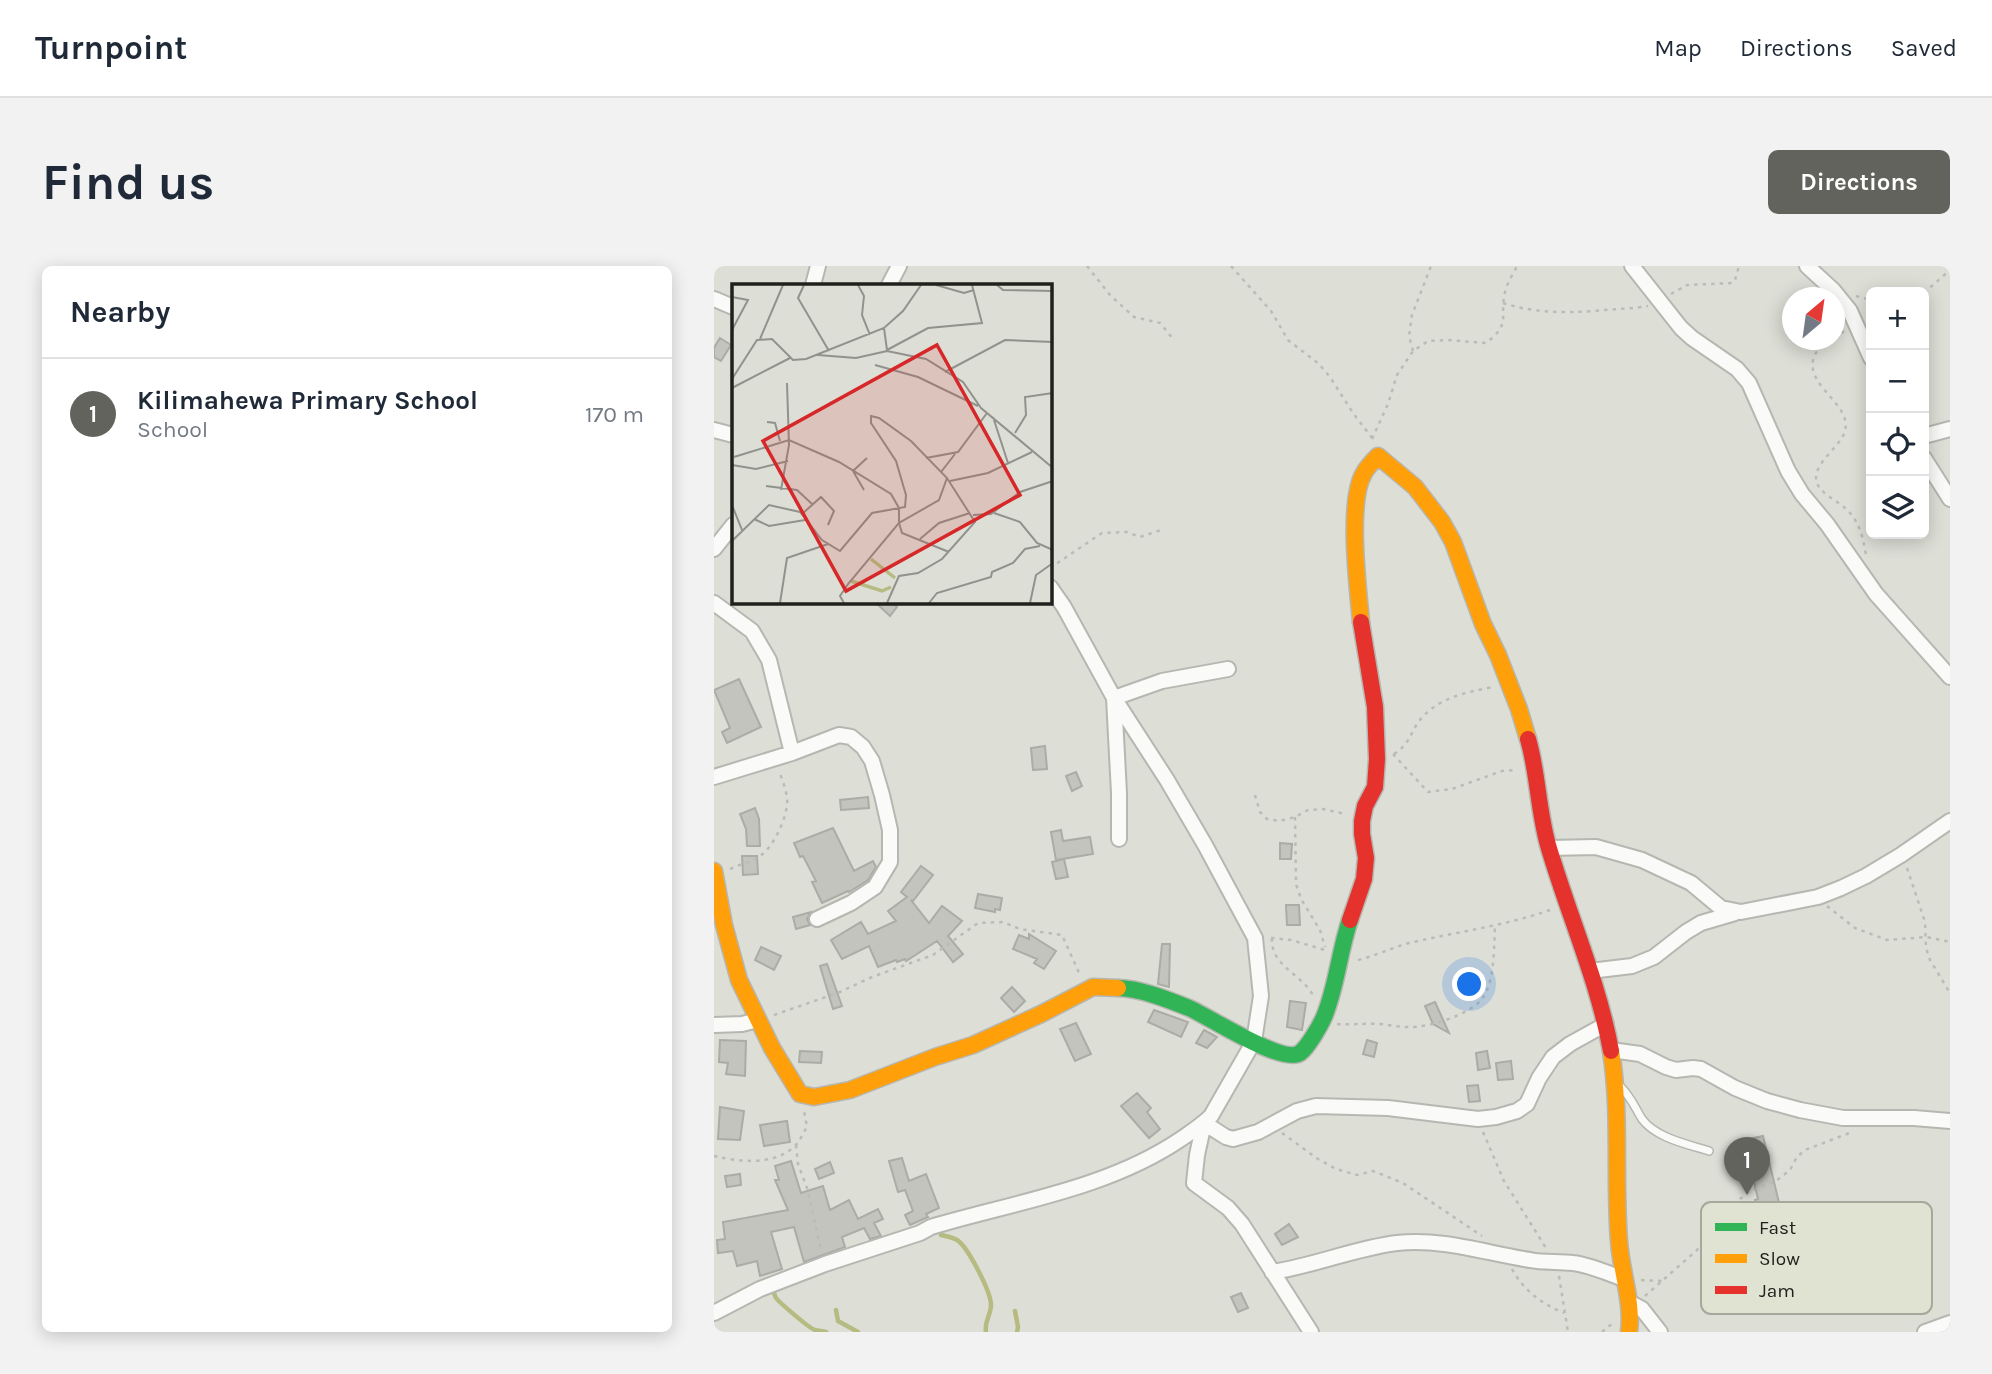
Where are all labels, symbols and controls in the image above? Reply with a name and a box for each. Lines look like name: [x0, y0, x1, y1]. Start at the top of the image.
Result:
text: Turnpoint: [35, 29, 187, 67]
text: Map: [1654, 34, 1702, 62]
text: Directions: [1740, 34, 1853, 62]
text: Saved: [1891, 34, 1957, 62]
button: Directions: [1768, 150, 1950, 214]
text: Find us: [42, 154, 214, 211]
inset map: [732, 284, 1052, 604]
north arrow: [1782, 287, 1845, 350]
map controls: [1866, 287, 1929, 539]
button: +: [1866, 287, 1929, 350]
text: Nearby: [70, 294, 170, 330]
button: −: [1866, 350, 1929, 413]
text: Kilimahewa Primary School: [137, 385, 478, 416]
text: 1: [89, 401, 97, 428]
text: 170 m: [585, 401, 644, 428]
button: locate: [1866, 413, 1929, 476]
text: School: [137, 416, 208, 443]
button: layers: [1866, 476, 1929, 539]
your location: [1452, 967, 1486, 1001]
pin: 1: [1724, 1137, 1770, 1195]
legend: [1701, 1202, 1932, 1314]
text: Fast: [1759, 1217, 1796, 1239]
text: Slow: [1759, 1248, 1800, 1270]
text: Jam: [1759, 1280, 1795, 1302]

